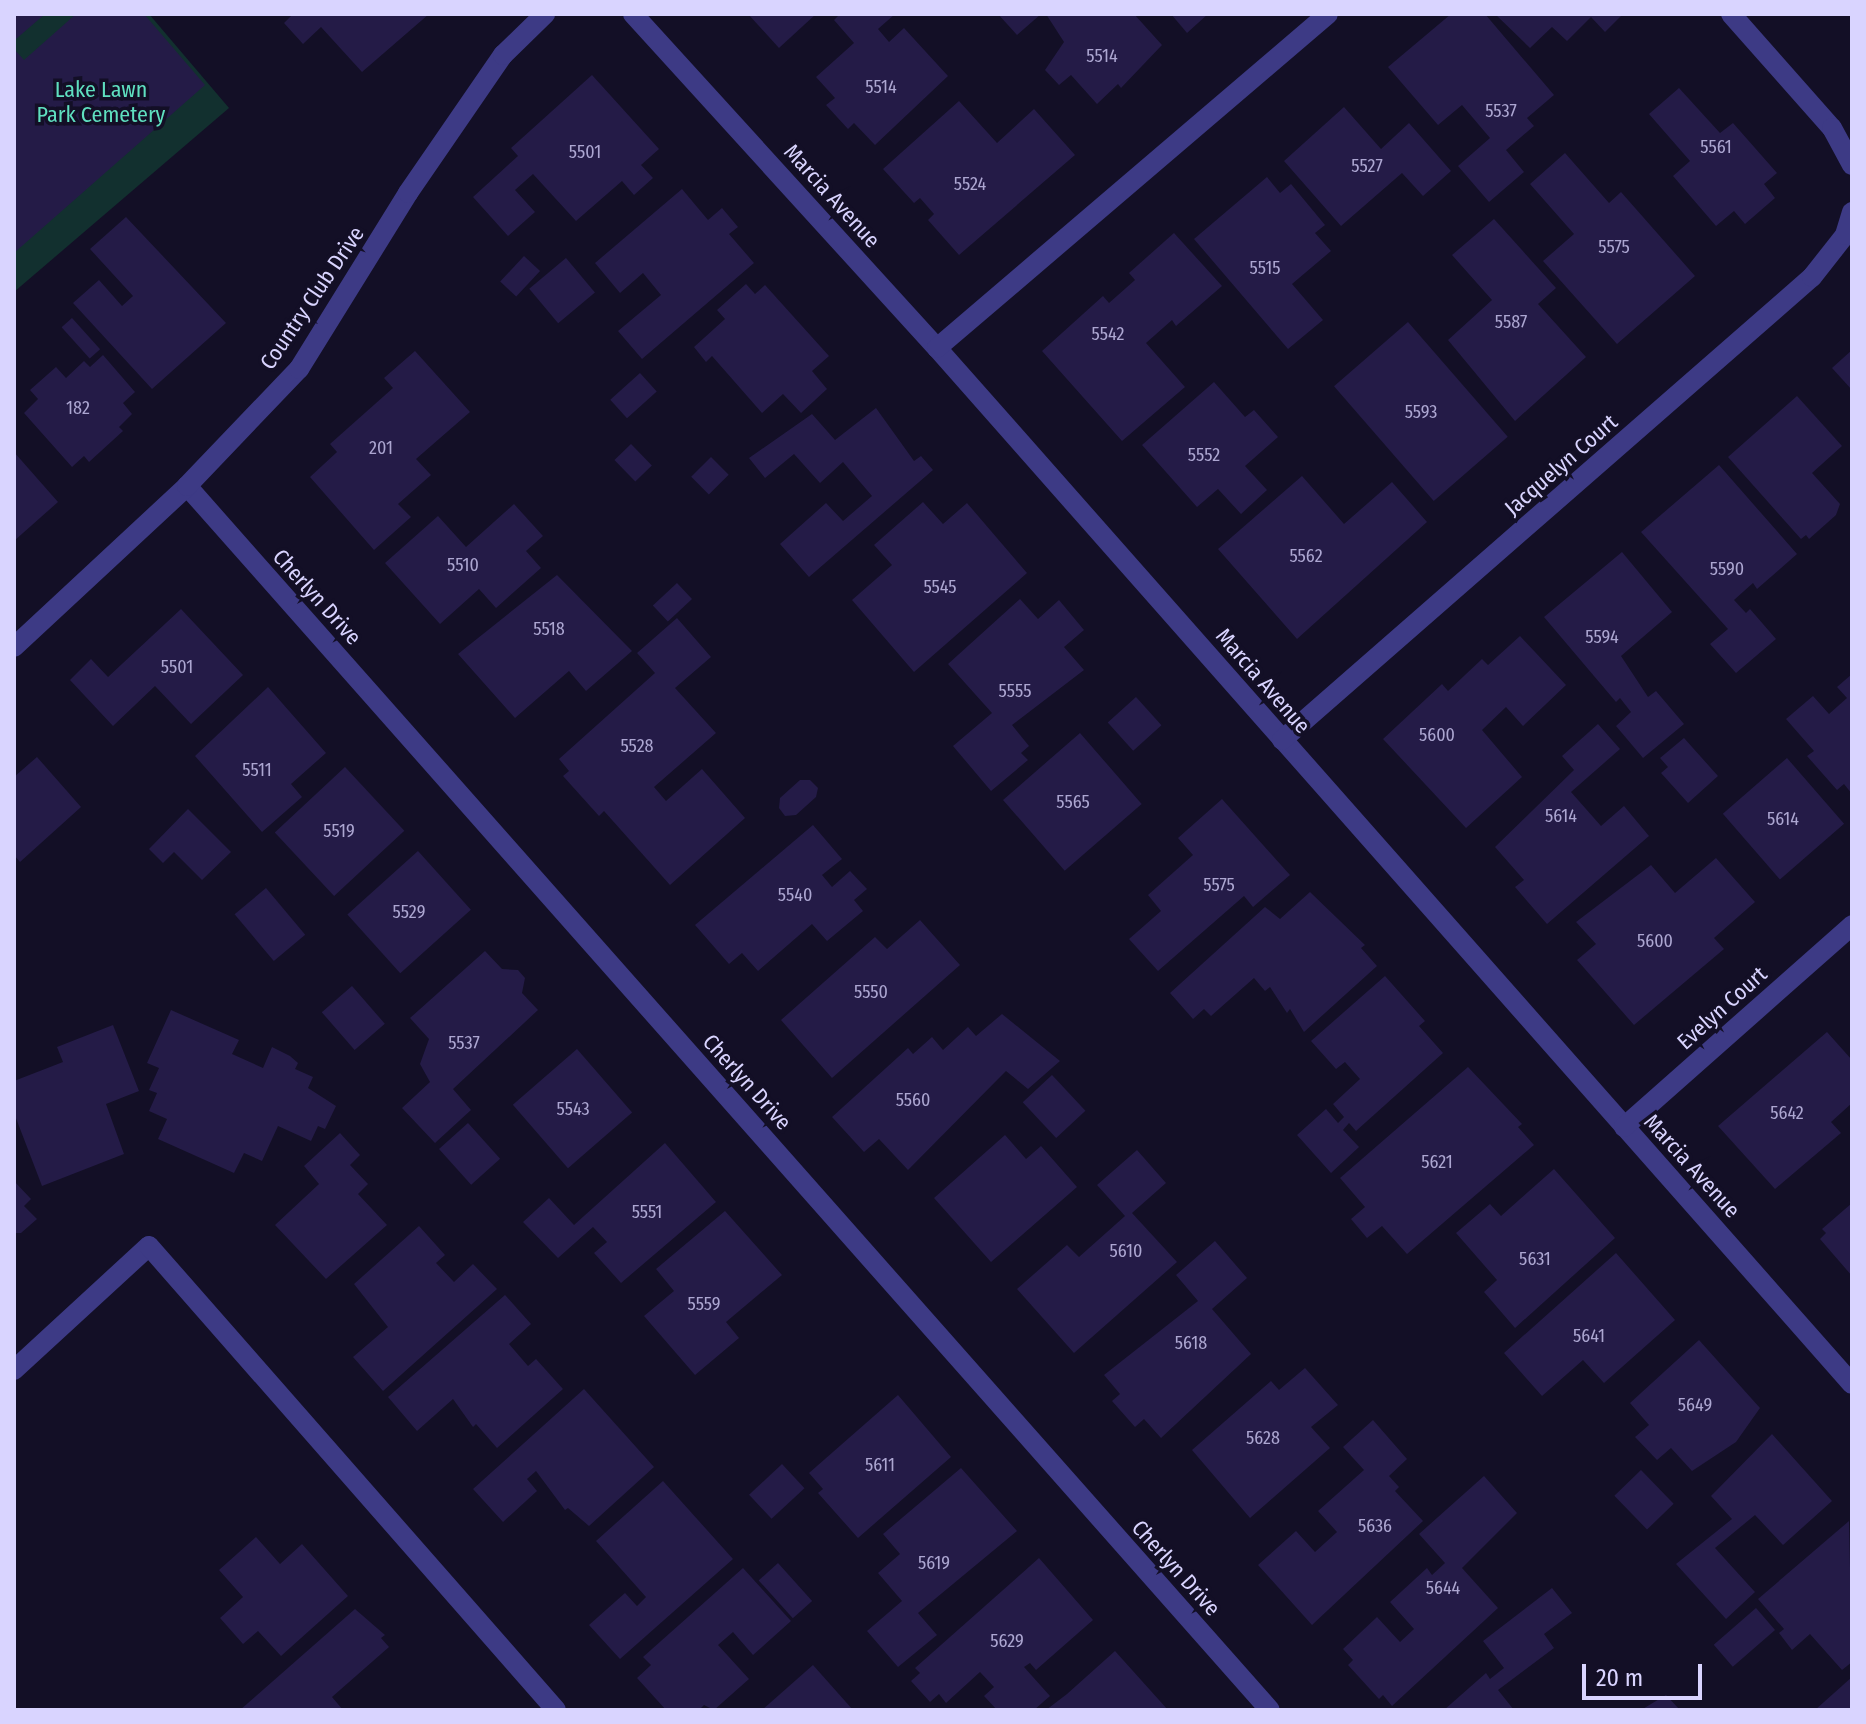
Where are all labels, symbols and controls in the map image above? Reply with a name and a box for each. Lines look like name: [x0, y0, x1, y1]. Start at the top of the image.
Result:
house number: 5514: [1086, 45, 1118, 67]
park label: Lake Lawn Park Cemetery: [37, 76, 165, 128]
house number: 5514: [865, 76, 897, 98]
house number: 5537: [1485, 100, 1517, 122]
house number: 5561: [1700, 136, 1732, 158]
street label: Marcia Avenue: [779, 139, 885, 253]
house number: 5501: [569, 141, 601, 163]
house number: 5527: [1351, 155, 1383, 177]
house number: 5524: [954, 173, 986, 195]
street label: Country Club Drive: [254, 221, 370, 375]
house number: 5575: [1598, 236, 1630, 258]
house number: 5515: [1250, 257, 1280, 279]
house number: 5587: [1495, 311, 1527, 333]
house number: 5542: [1092, 323, 1124, 345]
house number: 182: [66, 397, 90, 419]
house number: 5593: [1405, 401, 1437, 423]
street label: Jacquelyn Court: [1499, 409, 1623, 521]
house number: 201: [369, 437, 393, 459]
house number: 5552: [1188, 444, 1220, 466]
street label: Cherlyn Drive: [267, 544, 367, 650]
house number: 5562: [1289, 545, 1323, 567]
house number: 5510: [447, 554, 479, 576]
house number: 5590: [1710, 558, 1744, 580]
house number: 5545: [923, 576, 957, 598]
house number: 5518: [533, 618, 565, 640]
street label: Marcia Avenue: [1210, 623, 1316, 739]
house number: 5594: [1585, 626, 1619, 648]
house number: 5501: [161, 656, 193, 678]
house number: 5555: [999, 680, 1031, 702]
house number: 5600: [1419, 724, 1455, 746]
house number: 5528: [620, 735, 654, 757]
house number: 5511: [242, 759, 272, 781]
house number: 5565: [1056, 791, 1090, 813]
house number: 5614: [1545, 805, 1577, 827]
house number: 5614: [1767, 808, 1799, 830]
house number: 5519: [323, 820, 355, 842]
house number: 5575: [1203, 874, 1235, 896]
house number: 5540: [778, 884, 812, 906]
house number: 5529: [393, 901, 425, 923]
house number: 5600: [1637, 930, 1673, 952]
street label: Evelyn Court: [1672, 961, 1772, 1055]
house number: 5550: [854, 981, 888, 1003]
street label: Cherlyn Drive: [697, 1029, 797, 1135]
house number: 5537: [448, 1032, 480, 1054]
house number: 5560: [896, 1089, 930, 1111]
house number: 5543: [556, 1098, 590, 1120]
house number: 5642: [1770, 1102, 1804, 1124]
street label: Marcia Avenue: [1639, 1109, 1745, 1223]
house number: 5621: [1421, 1151, 1453, 1173]
house number: 5551: [632, 1201, 662, 1223]
house number: 5610: [1110, 1240, 1142, 1262]
house number: 5631: [1519, 1248, 1551, 1270]
house number: 5559: [687, 1293, 721, 1315]
house number: 5641: [1573, 1325, 1605, 1347]
house number: 5618: [1175, 1332, 1207, 1354]
house number: 5649: [1678, 1394, 1712, 1416]
house number: 5628: [1246, 1427, 1280, 1449]
house number: 5611: [865, 1454, 895, 1476]
street label: Cherlyn Drive: [1126, 1515, 1226, 1621]
house number: 5636: [1358, 1515, 1392, 1537]
house number: 5619: [918, 1552, 950, 1574]
house number: 5644: [1426, 1577, 1460, 1599]
house number: 5629: [990, 1630, 1024, 1652]
scale bar: [1586, 1648, 1706, 1698]
text: 20 m: [1596, 1664, 1643, 1692]

